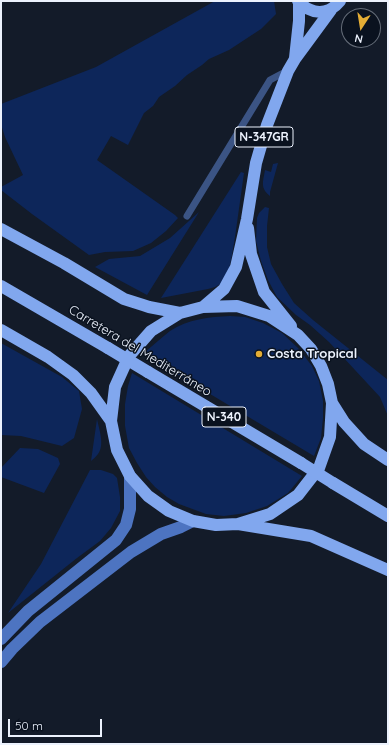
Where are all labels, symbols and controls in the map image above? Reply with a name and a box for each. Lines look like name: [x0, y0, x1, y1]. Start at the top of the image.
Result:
north arrow: [341, 8, 381, 48]
text: N: [353, 31, 364, 46]
road number: N-347GR: [235, 127, 293, 147]
street label: Carretera del Mediterráneo: [66, 302, 214, 400]
place label: Costa Tropical: [267, 346, 357, 362]
marker: Costa Tropical: [254, 349, 264, 359]
road number: N-340: [202, 407, 246, 427]
scale bar: [10, 711, 104, 737]
text: 50 m: [15, 718, 43, 733]

